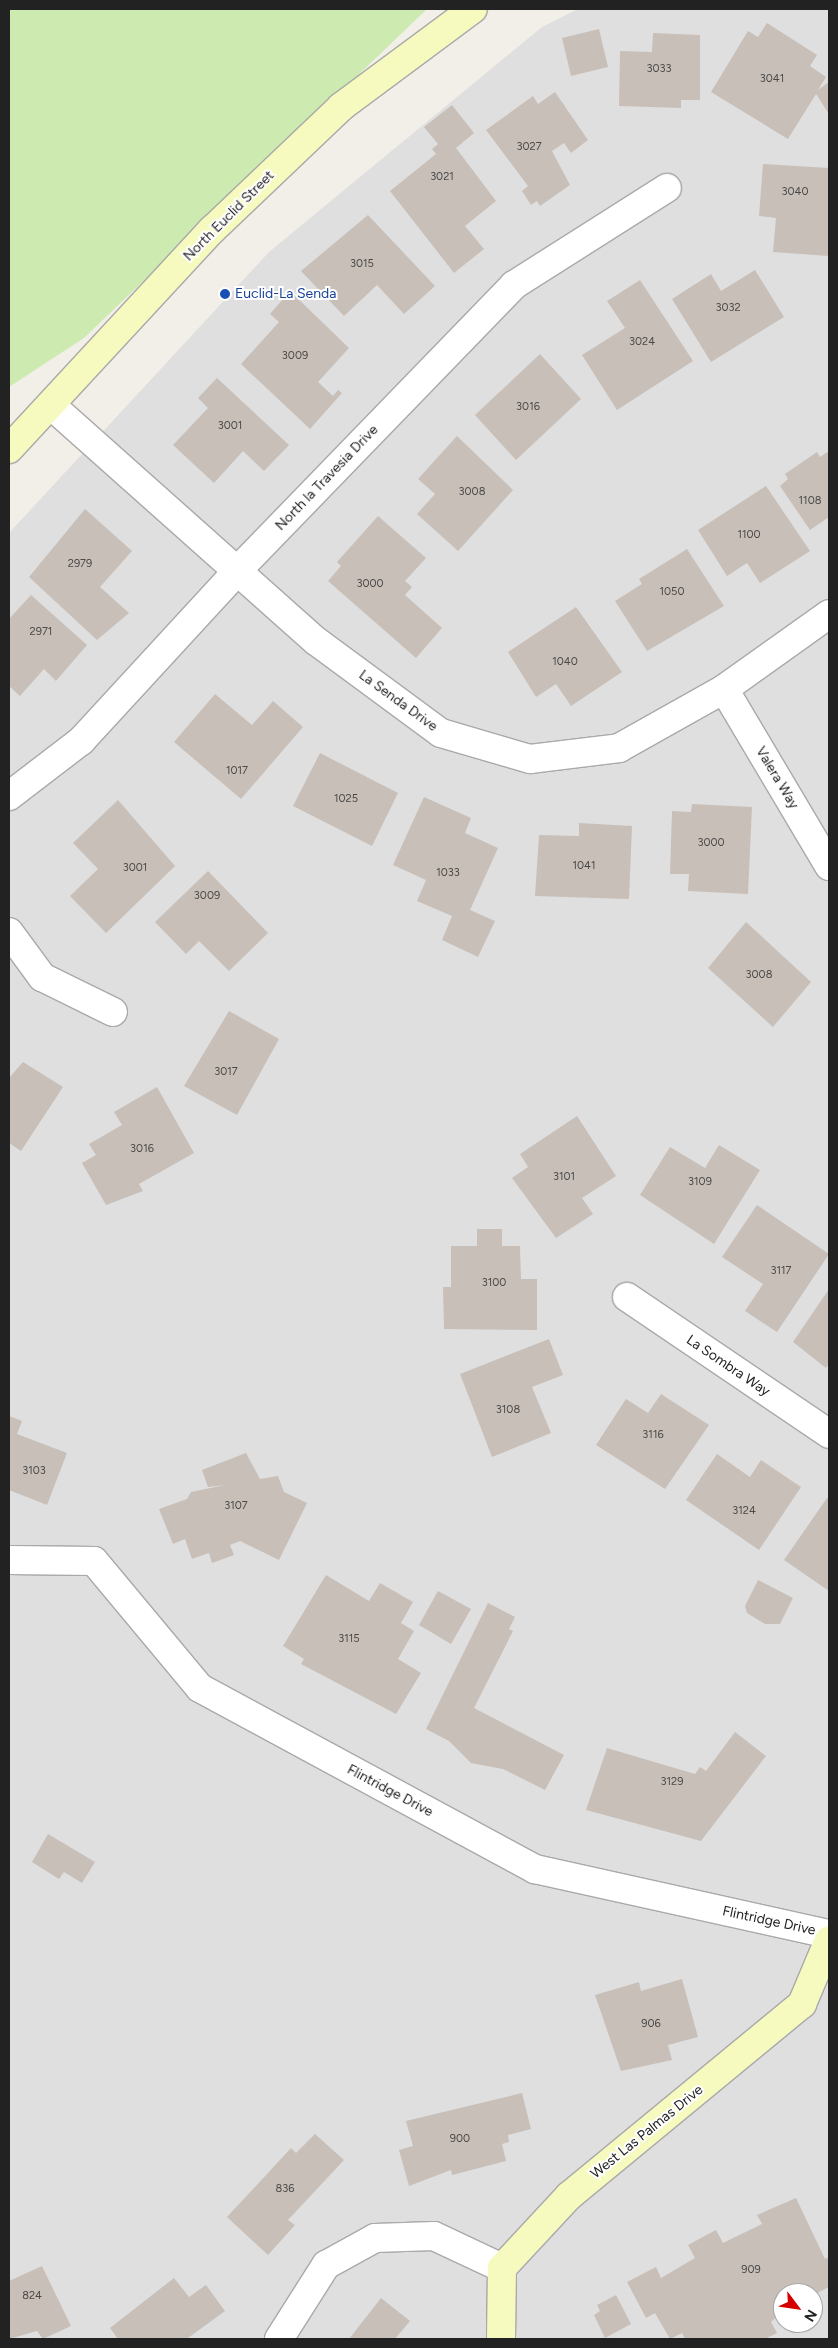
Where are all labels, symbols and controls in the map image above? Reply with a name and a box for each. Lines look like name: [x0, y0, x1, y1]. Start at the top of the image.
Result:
house number: 3033: [646, 62, 672, 76]
house number: 3041: [760, 72, 784, 86]
house number: 3027: [516, 140, 542, 154]
street label: North Euclid Street: [180, 167, 278, 265]
house number: 3021: [430, 170, 454, 184]
house number: 3040: [782, 185, 808, 199]
house number: 3015: [350, 257, 374, 271]
place label: Euclid-La Senda: [235, 286, 336, 302]
marker: Euclid-La Senda: [219, 288, 231, 300]
house number: 3032: [715, 301, 741, 315]
house number: 3024: [629, 335, 655, 349]
house number: 3009: [282, 349, 308, 363]
house number: 3016: [516, 400, 540, 414]
house number: 3001: [218, 419, 242, 433]
street label: North la Travesia Drive: [272, 422, 382, 534]
house number: 3008: [459, 485, 485, 499]
house number: 1108: [799, 494, 821, 508]
house number: 1100: [737, 528, 761, 542]
house number: 2979: [68, 557, 92, 571]
house number: 3000: [356, 577, 384, 591]
house number: 1050: [660, 585, 684, 599]
house number: 2971: [30, 625, 52, 639]
house number: 1040: [552, 655, 578, 669]
street label: La Senda Drive: [355, 667, 441, 735]
street label: Valera Way: [752, 744, 802, 812]
house number: 1017: [226, 764, 248, 778]
house number: 1025: [334, 792, 358, 806]
house number: 3000: [697, 836, 725, 850]
house number: 1041: [573, 859, 595, 873]
house number: 3001: [123, 861, 147, 875]
house number: 1033: [436, 866, 460, 880]
house number: 3009: [194, 889, 220, 903]
house number: 3008: [746, 968, 772, 982]
house number: 3017: [214, 1065, 238, 1079]
house number: 3016: [130, 1142, 154, 1156]
house number: 3101: [553, 1170, 575, 1184]
house number: 3109: [688, 1175, 712, 1189]
house number: 3117: [771, 1264, 791, 1278]
house number: 3100: [482, 1276, 506, 1290]
street label: La Sombra Way: [683, 1332, 773, 1400]
house number: 3108: [496, 1403, 520, 1417]
house number: 3116: [642, 1428, 664, 1442]
house number: 3103: [22, 1464, 46, 1478]
house number: 3107: [224, 1499, 248, 1513]
house number: 3124: [732, 1504, 756, 1518]
house number: 3115: [338, 1632, 360, 1646]
street label: Flintridge Drive: [344, 1761, 436, 1821]
house number: 3129: [661, 1775, 683, 1789]
street label: Flintridge Drive: [721, 1903, 817, 1939]
house number: 906: [641, 2017, 661, 2031]
street label: West Las Palmas Drive: [587, 2081, 707, 2183]
house number: 900: [450, 2132, 470, 2146]
house number: 836: [276, 2182, 294, 2196]
house number: 909: [741, 2263, 761, 2277]
north arrow: [773, 2283, 823, 2333]
house number: 824: [22, 2289, 42, 2303]
text: N: [800, 2306, 821, 2324]

